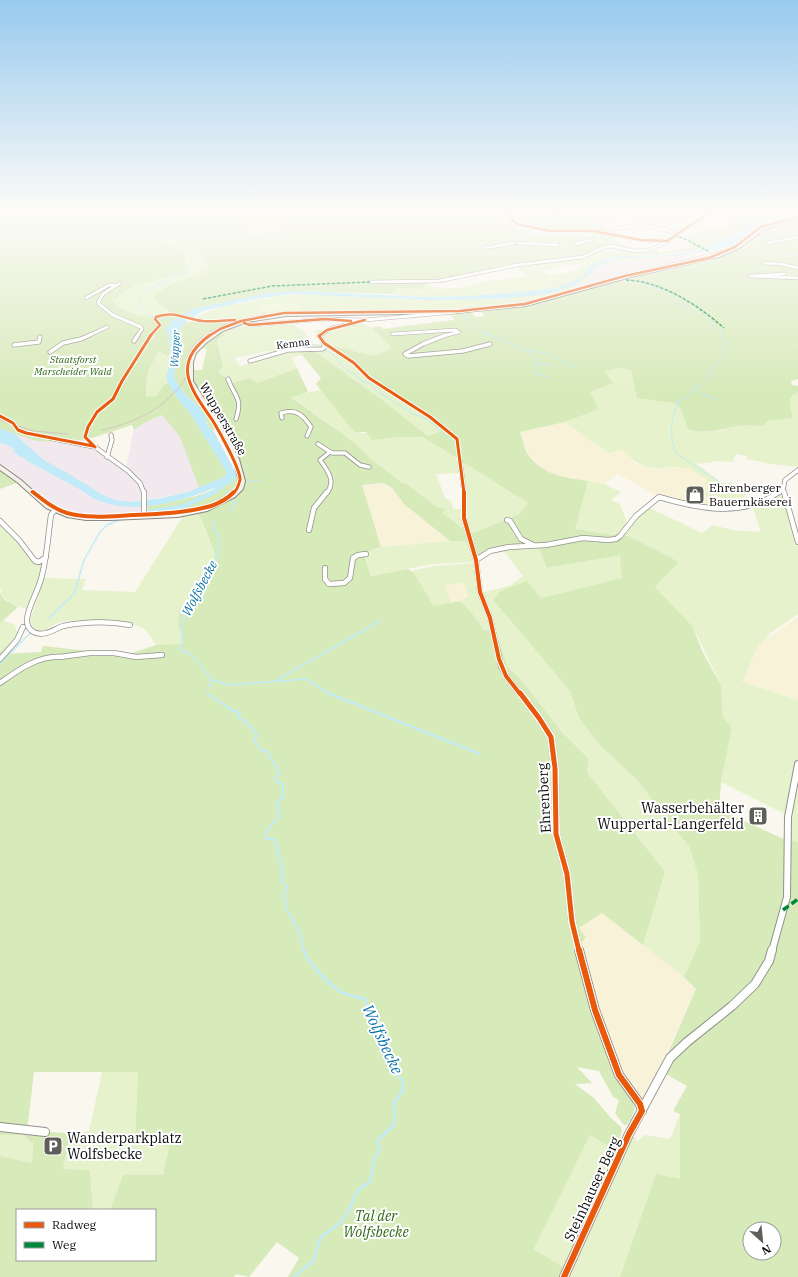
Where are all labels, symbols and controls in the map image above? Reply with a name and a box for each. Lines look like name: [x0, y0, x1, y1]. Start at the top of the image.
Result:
water label: Wupper: [167, 329, 183, 368]
street label: Kemna: [276, 335, 311, 352]
park label: Staatsforst Marscheider Wald: [33, 353, 112, 378]
street label: Wupperstraße: [197, 380, 250, 458]
place label: Ehrenberger Bauernkäserei: [709, 480, 792, 509]
shop icon: Ehrenberger Bauernkäserei: [684, 484, 706, 506]
water label: Wolfsbecke: [178, 557, 221, 619]
street label: Ehrenberg: [533, 762, 555, 834]
place label: Wasserbehälter Wuppertal-Langerfeld: [597, 799, 745, 833]
building icon: Wasserbehälter Wuppertal-Langerfeld: [747, 805, 769, 827]
water label: Wolfsbecke: [358, 1001, 408, 1077]
place label: Wanderparkplatz Wolfsbecke: [67, 1129, 182, 1163]
street label: Steinhauser Berg: [560, 1133, 624, 1244]
parking icon: Wanderparkplatz Wolfsbecke: [42, 1135, 64, 1157]
park label: Tal der Wolfsbecke: [343, 1207, 409, 1241]
legend: [16, 1209, 156, 1261]
text: Radweg: [52, 1217, 97, 1232]
north arrow: [742, 1221, 782, 1261]
text: Weg: [52, 1237, 77, 1252]
text: N: [759, 1242, 774, 1258]

